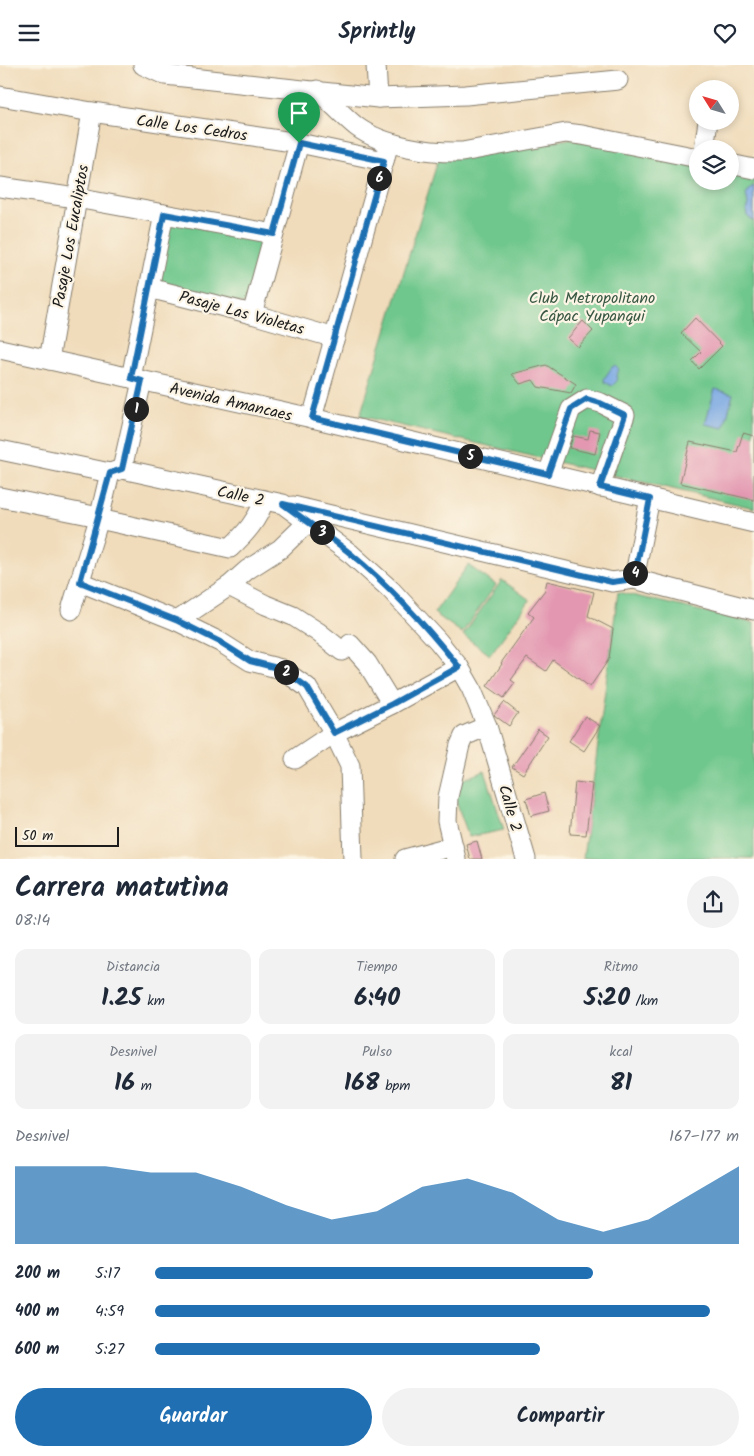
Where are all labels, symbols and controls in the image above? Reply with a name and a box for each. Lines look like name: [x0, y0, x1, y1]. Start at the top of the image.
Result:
text: Sprintly: [338, 15, 416, 50]
icon: menu: [15, 19, 43, 47]
icon: heart: [711, 19, 739, 47]
north arrow: [689, 80, 739, 130]
map controls: [689, 80, 739, 190]
pin: [278, 92, 320, 143]
icon: arrive: [285, 99, 313, 127]
street label: Calle Los Cedros: [135, 108, 249, 149]
button: layers: [689, 140, 739, 190]
street label: Pasaje Los Eucaliptos: [47, 163, 96, 310]
pin: 6: [366, 165, 392, 191]
text: 6: [376, 167, 383, 189]
street label: Pasaje Las Violetas: [176, 285, 307, 342]
park label: Club Metropolitano Cápac Yupanqui: [529, 286, 655, 329]
street label: Avenida Amancaes: [167, 376, 295, 429]
pin: 1: [124, 397, 148, 421]
text: 1: [134, 398, 139, 420]
pin: 5: [458, 443, 482, 469]
text: 5: [467, 445, 474, 467]
street label: Calle 2: [215, 479, 267, 514]
pin: 3: [310, 519, 334, 545]
text: 3: [319, 521, 326, 543]
pin: 4: [622, 561, 648, 585]
text: 4: [632, 562, 639, 584]
pin: 2: [274, 659, 298, 685]
text: 2: [282, 661, 291, 683]
street label: Calle 2: [491, 782, 528, 835]
scale bar: [15, 823, 119, 847]
text: 50 m: [22, 825, 53, 847]
text: Carrera matutina: [15, 866, 229, 911]
button: share: [687, 876, 739, 928]
text: 08:14: [15, 908, 50, 933]
text: Distancia: [106, 956, 160, 978]
text: Tiempo: [356, 956, 398, 978]
text: Ritmo: [604, 956, 638, 978]
text: 1.25: [101, 978, 142, 1018]
text: 6:40: [354, 978, 400, 1018]
text: 5:20: [584, 978, 630, 1018]
text: km: [142, 990, 165, 1012]
text: /km: [630, 990, 658, 1012]
text: Desnivel: [109, 1041, 157, 1063]
text: Pulso: [362, 1041, 392, 1063]
text: kcal: [610, 1041, 632, 1063]
text: 16: [114, 1063, 135, 1103]
text: 168: [344, 1063, 380, 1103]
text: 81: [610, 1063, 632, 1103]
text: m: [135, 1075, 152, 1097]
text: bpm: [380, 1075, 410, 1097]
text: Desnivel: [15, 1124, 70, 1149]
text: 167–177 m: [669, 1124, 739, 1149]
text: 200 m: [15, 1261, 60, 1286]
text: 5:17: [95, 1261, 120, 1286]
text: 400 m: [15, 1299, 59, 1324]
text: 4:59: [95, 1299, 124, 1324]
text: 600 m: [15, 1337, 59, 1362]
text: 5:27: [95, 1337, 124, 1362]
button: Guardar: [15, 1388, 372, 1446]
button: Compartir: [382, 1388, 739, 1446]

